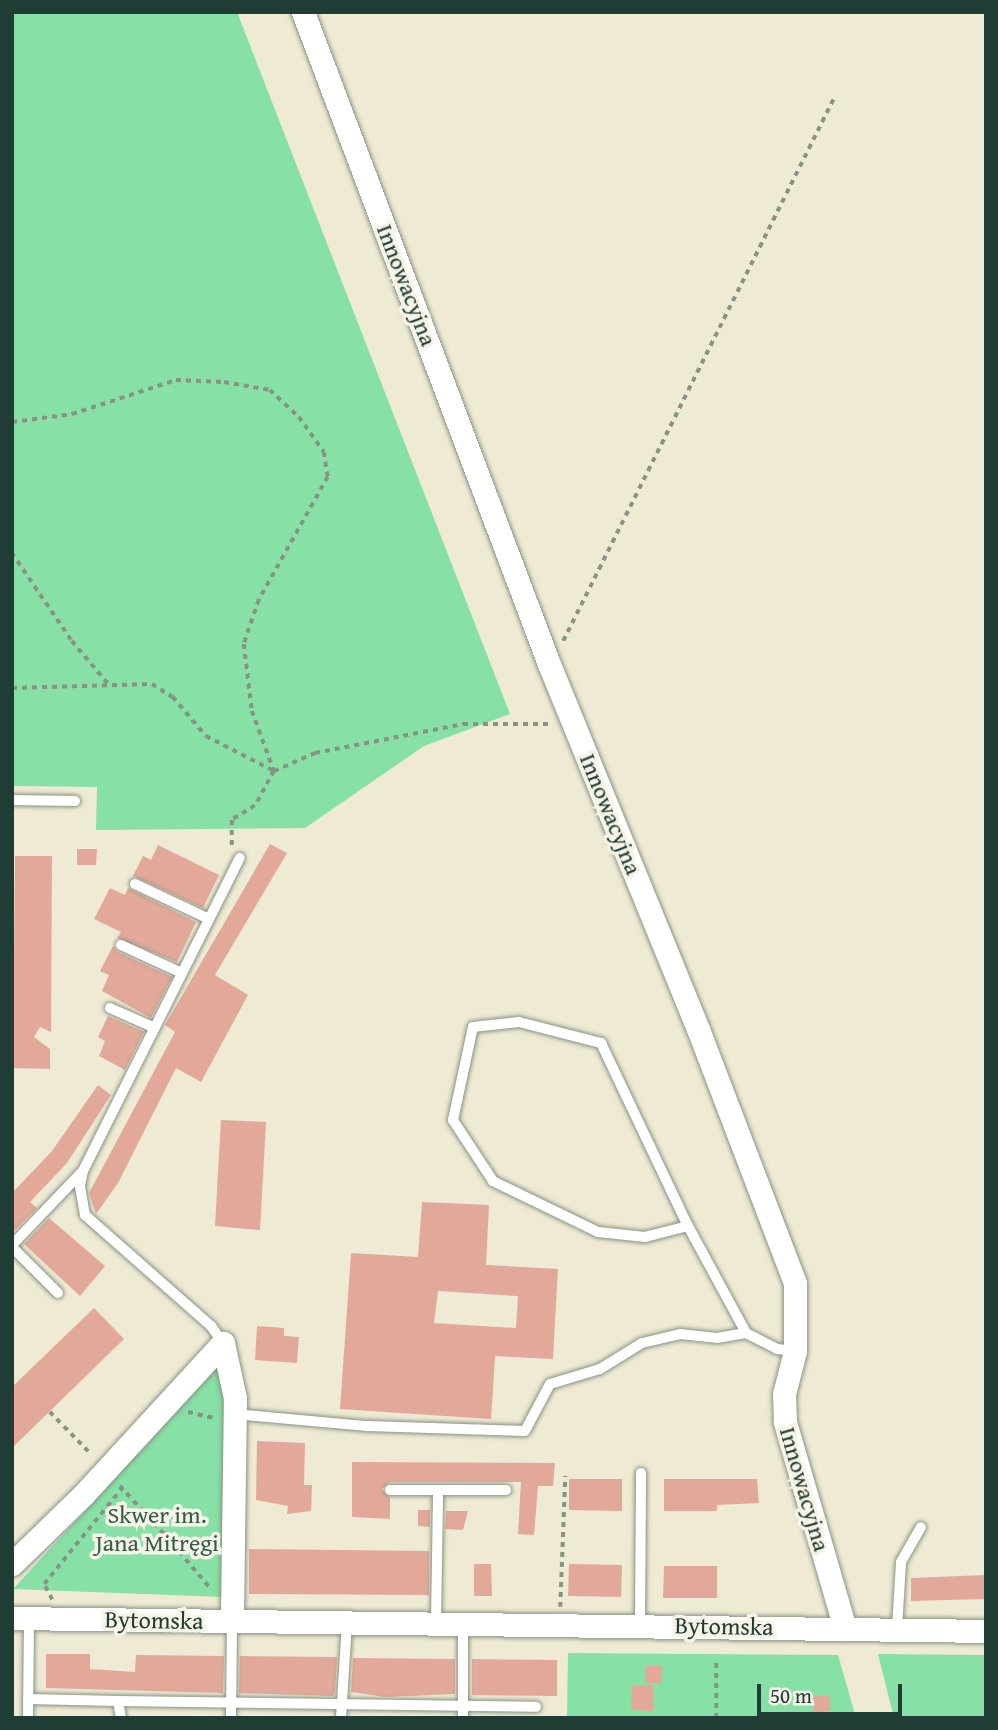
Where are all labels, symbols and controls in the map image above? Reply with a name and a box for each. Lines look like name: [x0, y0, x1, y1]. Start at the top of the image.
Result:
street label: Innowacyjna: [371, 220, 443, 350]
street label: Innowacyjna: [574, 749, 648, 879]
street label: Innowacyjna: [774, 1423, 836, 1555]
park label: Skwer im. Jana Mitręgi: [95, 1501, 219, 1557]
street label: Bytomska: [104, 1605, 204, 1635]
street label: Bytomska: [674, 1611, 774, 1641]
scale bar: [760, 1670, 905, 1714]
text: 50 m: [770, 1680, 812, 1711]

